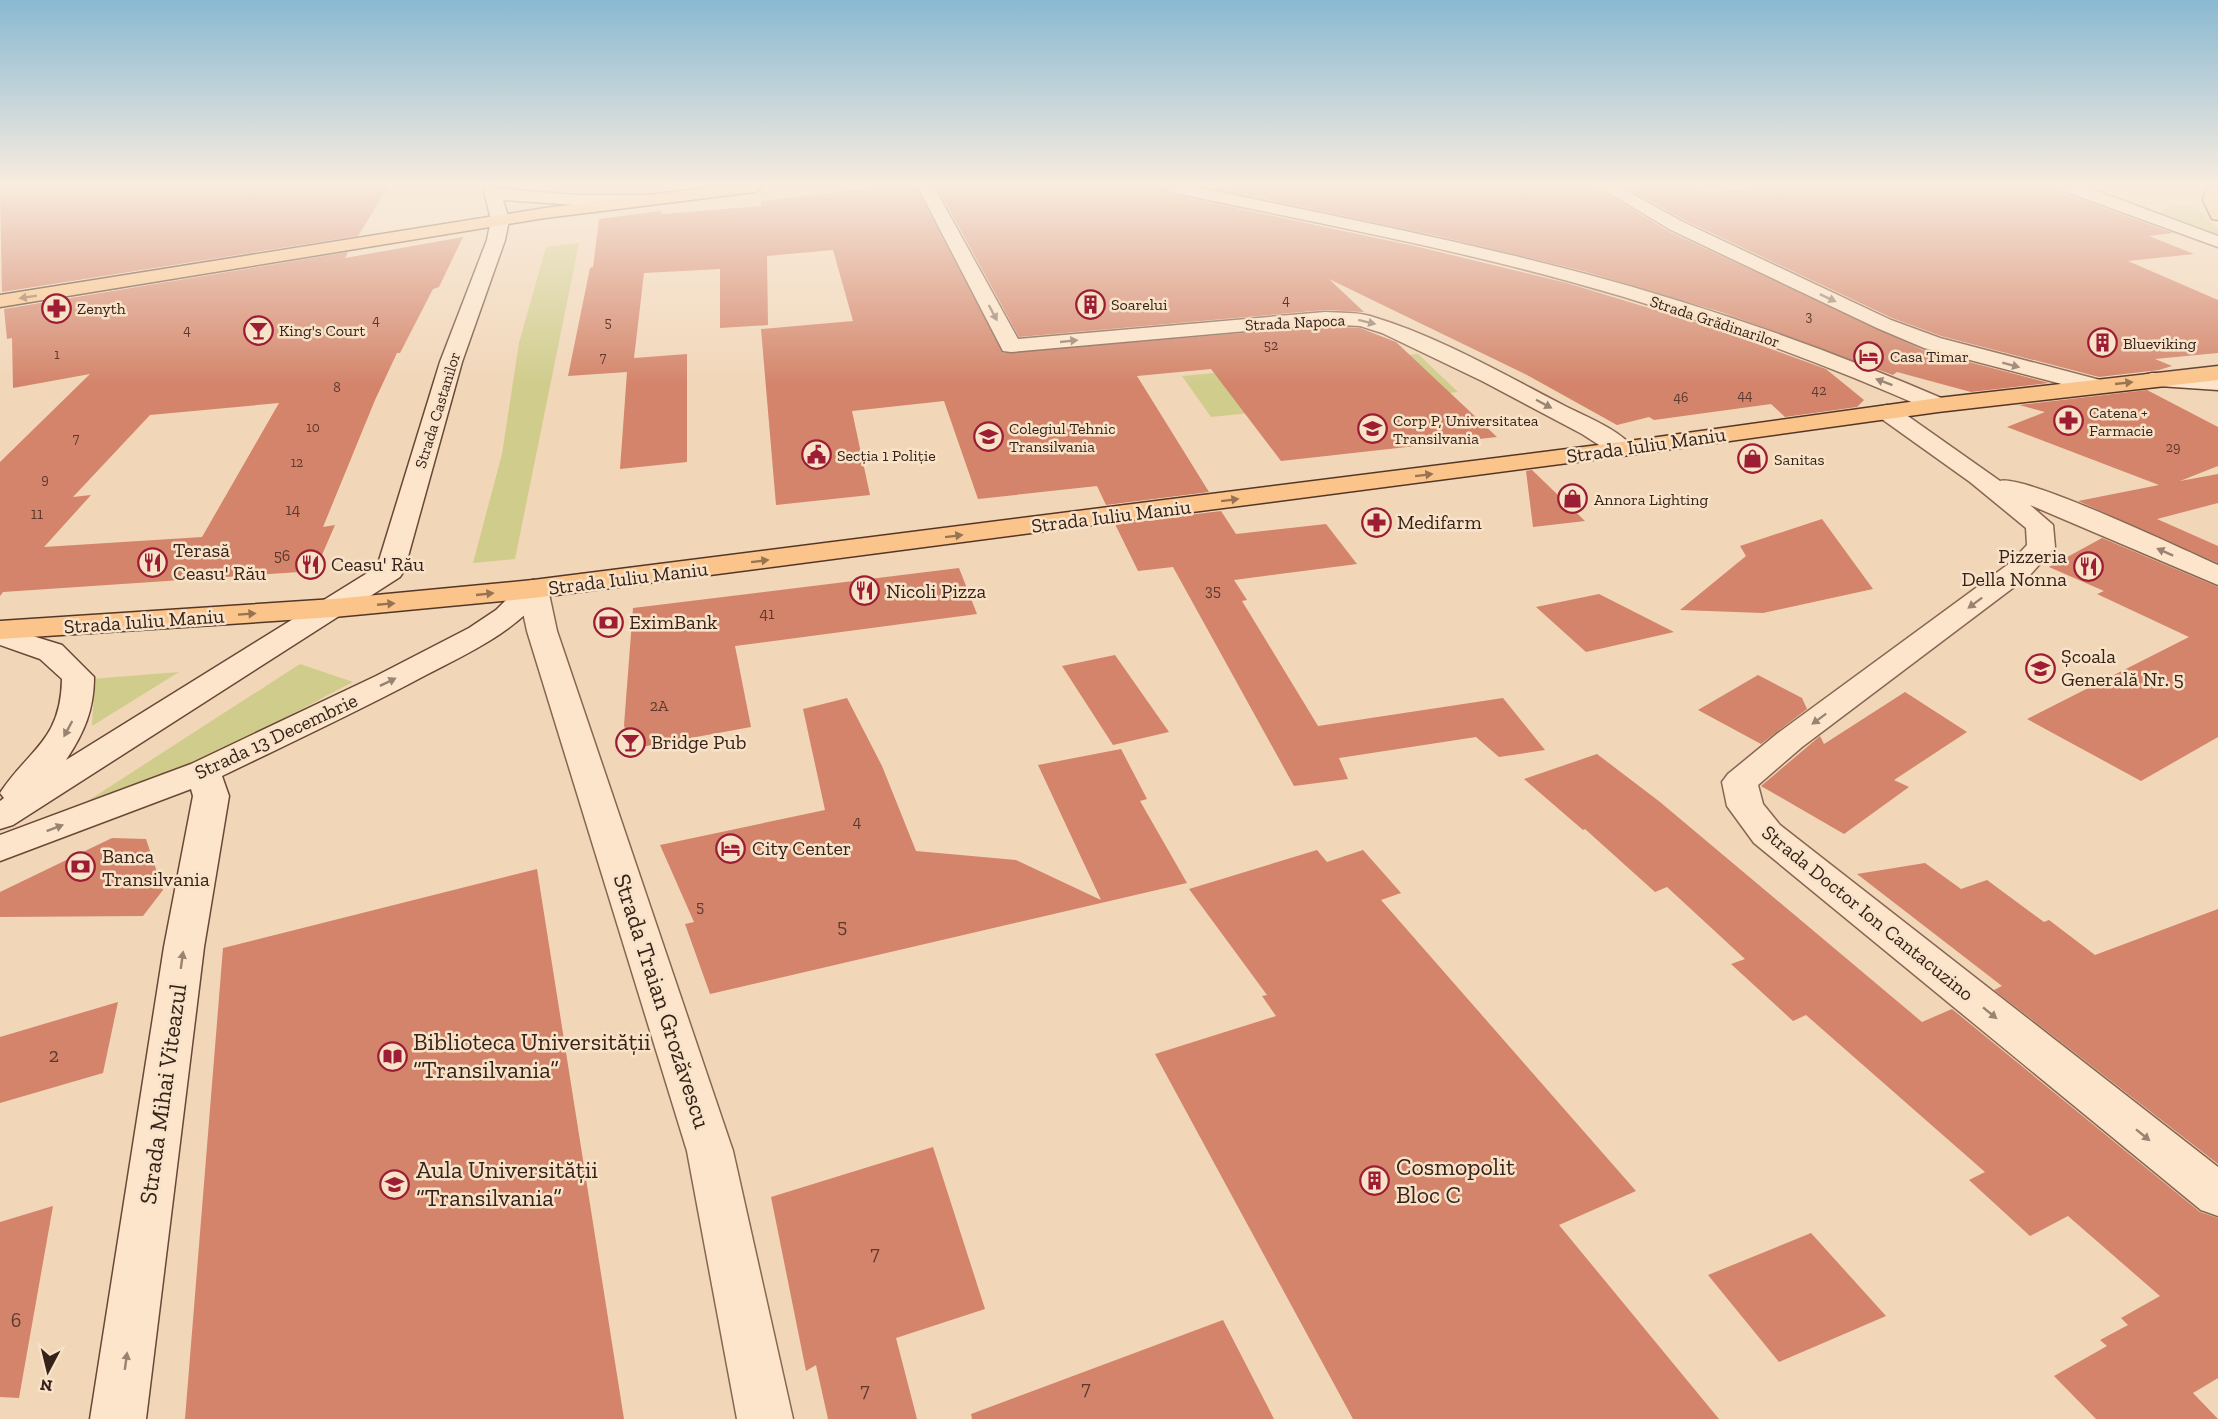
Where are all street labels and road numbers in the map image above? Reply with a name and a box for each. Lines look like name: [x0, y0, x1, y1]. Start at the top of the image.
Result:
street label: Strada Grădinarilor: [1648, 292, 1782, 351]
street label: Strada Napoca: [1244, 310, 1346, 335]
street label: Strada Castanilor: [411, 349, 464, 471]
street label: Strada Iuliu Maniu: [1565, 422, 1727, 468]
street label: Strada Iuliu Maniu: [1030, 494, 1192, 538]
street label: Strada Iuliu Maniu: [547, 556, 709, 600]
street label: Strada Iuliu Maniu: [63, 603, 225, 639]
street label: Strada 13 Decembrie: [191, 688, 361, 784]
street label: Strada Doctor Ion Cantacuzino: [1757, 820, 1979, 1006]
street label: Strada Traian Grozăvescu: [608, 870, 718, 1132]
street label: Strada Mihai Viteazul: [133, 982, 192, 1206]

